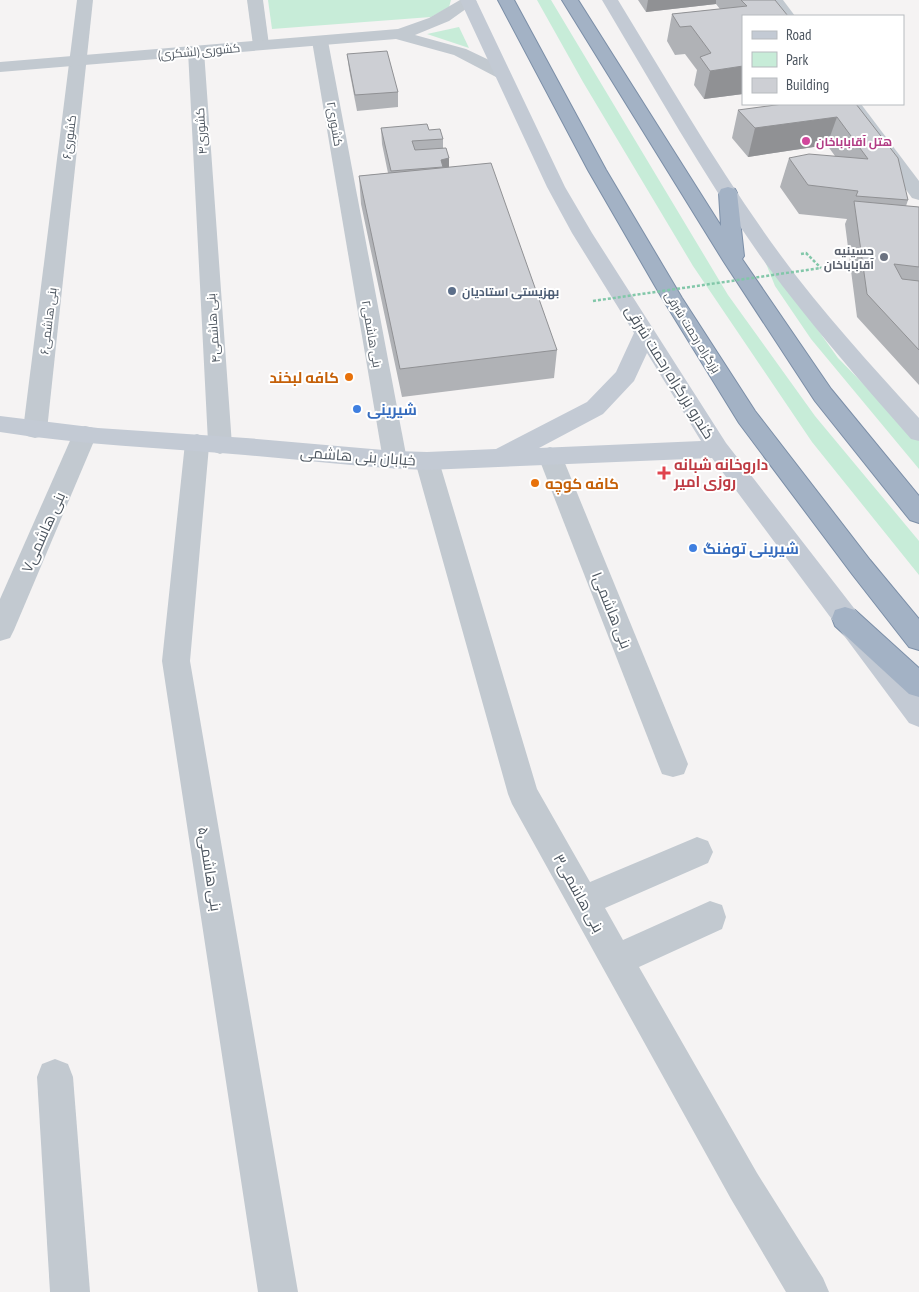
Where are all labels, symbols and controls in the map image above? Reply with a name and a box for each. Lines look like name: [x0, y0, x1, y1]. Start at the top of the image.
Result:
legend: [742, 15, 904, 105]
text: Road: [786, 25, 812, 44]
street label: کشوری (لشکری): [157, 40, 241, 62]
text: Park: [786, 50, 808, 69]
text: Building: [786, 75, 829, 94]
street label: کشوری۲: [324, 101, 346, 147]
street label: کشوری۴: [192, 107, 210, 155]
street label: کشوری۶: [59, 114, 79, 160]
place label: هتل آقاباباخان: [816, 134, 892, 150]
marker: هتل آقاباباخان: [800, 135, 812, 147]
place label: حسینیه آقاباباخان: [824, 243, 874, 273]
marker: حسینیه آقاباباخان: [878, 251, 890, 263]
place label: بهزیستی استادیان: [462, 284, 559, 300]
marker: بهزیستی استادیان: [446, 285, 458, 297]
street label: ۶بنی هاشمی: [36, 287, 60, 355]
street label: بزرگراه رحمت شرقی: [662, 288, 724, 376]
street label: ۴بنی هاشمی: [203, 293, 223, 363]
street label: ۲بنی هاشمی: [359, 299, 385, 369]
street label: کندرو بزرگراه رحمت شرقی: [620, 302, 719, 443]
place label: کافه لبخند: [270, 368, 339, 387]
marker: کافه لبخند: [343, 371, 355, 383]
place label: شیرینی: [367, 400, 417, 419]
marker: شیرینی: [351, 403, 363, 415]
street label: خیابان بنی هاشمی: [300, 442, 416, 471]
place label: داروخانه شبانه روزی امیر: [673, 455, 768, 491]
marker: داروخانه شبانه روزی امیر: [658, 467, 670, 479]
place label: کافه کوچه: [545, 474, 619, 495]
marker: کافه کوچه: [529, 477, 541, 489]
street label: بنی هاشمی۷: [17, 489, 70, 576]
place label: شیرینی توفنگ: [703, 539, 799, 558]
marker: شیرینی توفنگ: [687, 542, 699, 554]
street label: بنی هاشمی۱: [587, 569, 636, 652]
street label: بنی هاشمی۵: [193, 825, 226, 913]
street label: بنی هاشمی۳: [549, 850, 608, 936]

